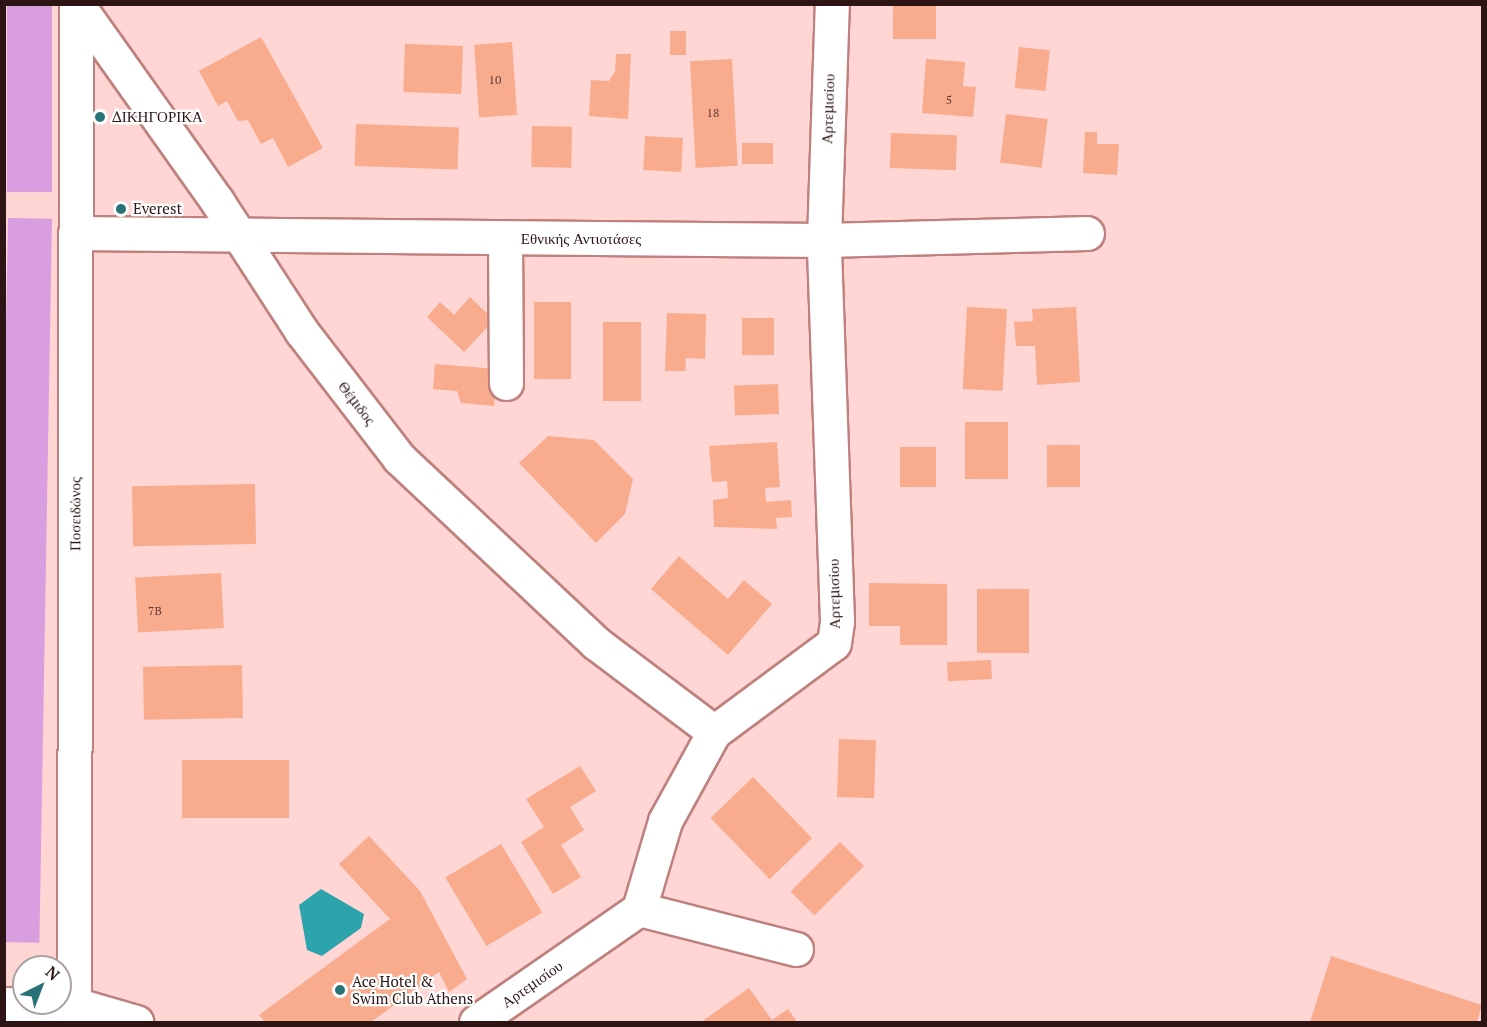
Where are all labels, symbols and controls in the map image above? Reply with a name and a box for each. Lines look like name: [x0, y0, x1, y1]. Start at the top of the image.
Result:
house number: 10: [489, 73, 501, 87]
street label: Αρτεμισίου: [818, 74, 838, 144]
house number: 5: [946, 93, 952, 107]
house number: 18: [707, 106, 719, 120]
place label: ΔΙΚΗΓΟΡΙΚΑ: [112, 108, 203, 126]
marker: ΔΙΚΗΓΟΡΙΚΑ: [93, 110, 107, 124]
place label: Everest: [133, 200, 182, 218]
marker: Everest: [114, 202, 128, 216]
street label: Εθνικής Αντιοτάσες: [521, 230, 641, 248]
street label: Θέμιδος: [334, 378, 380, 428]
street label: Ποσειδώνος: [66, 477, 84, 551]
street label: Αρτεμισίου: [824, 559, 844, 629]
house number: 7B: [148, 604, 162, 618]
north arrow: [12, 955, 72, 1015]
street label: Αρτεμισίου: [498, 956, 566, 1012]
text: N: [41, 961, 65, 985]
place label: Ace Hotel & Swim Club Athens: [352, 972, 474, 1007]
marker: Ace Hotel & Swim Club Athens: [333, 983, 347, 997]

